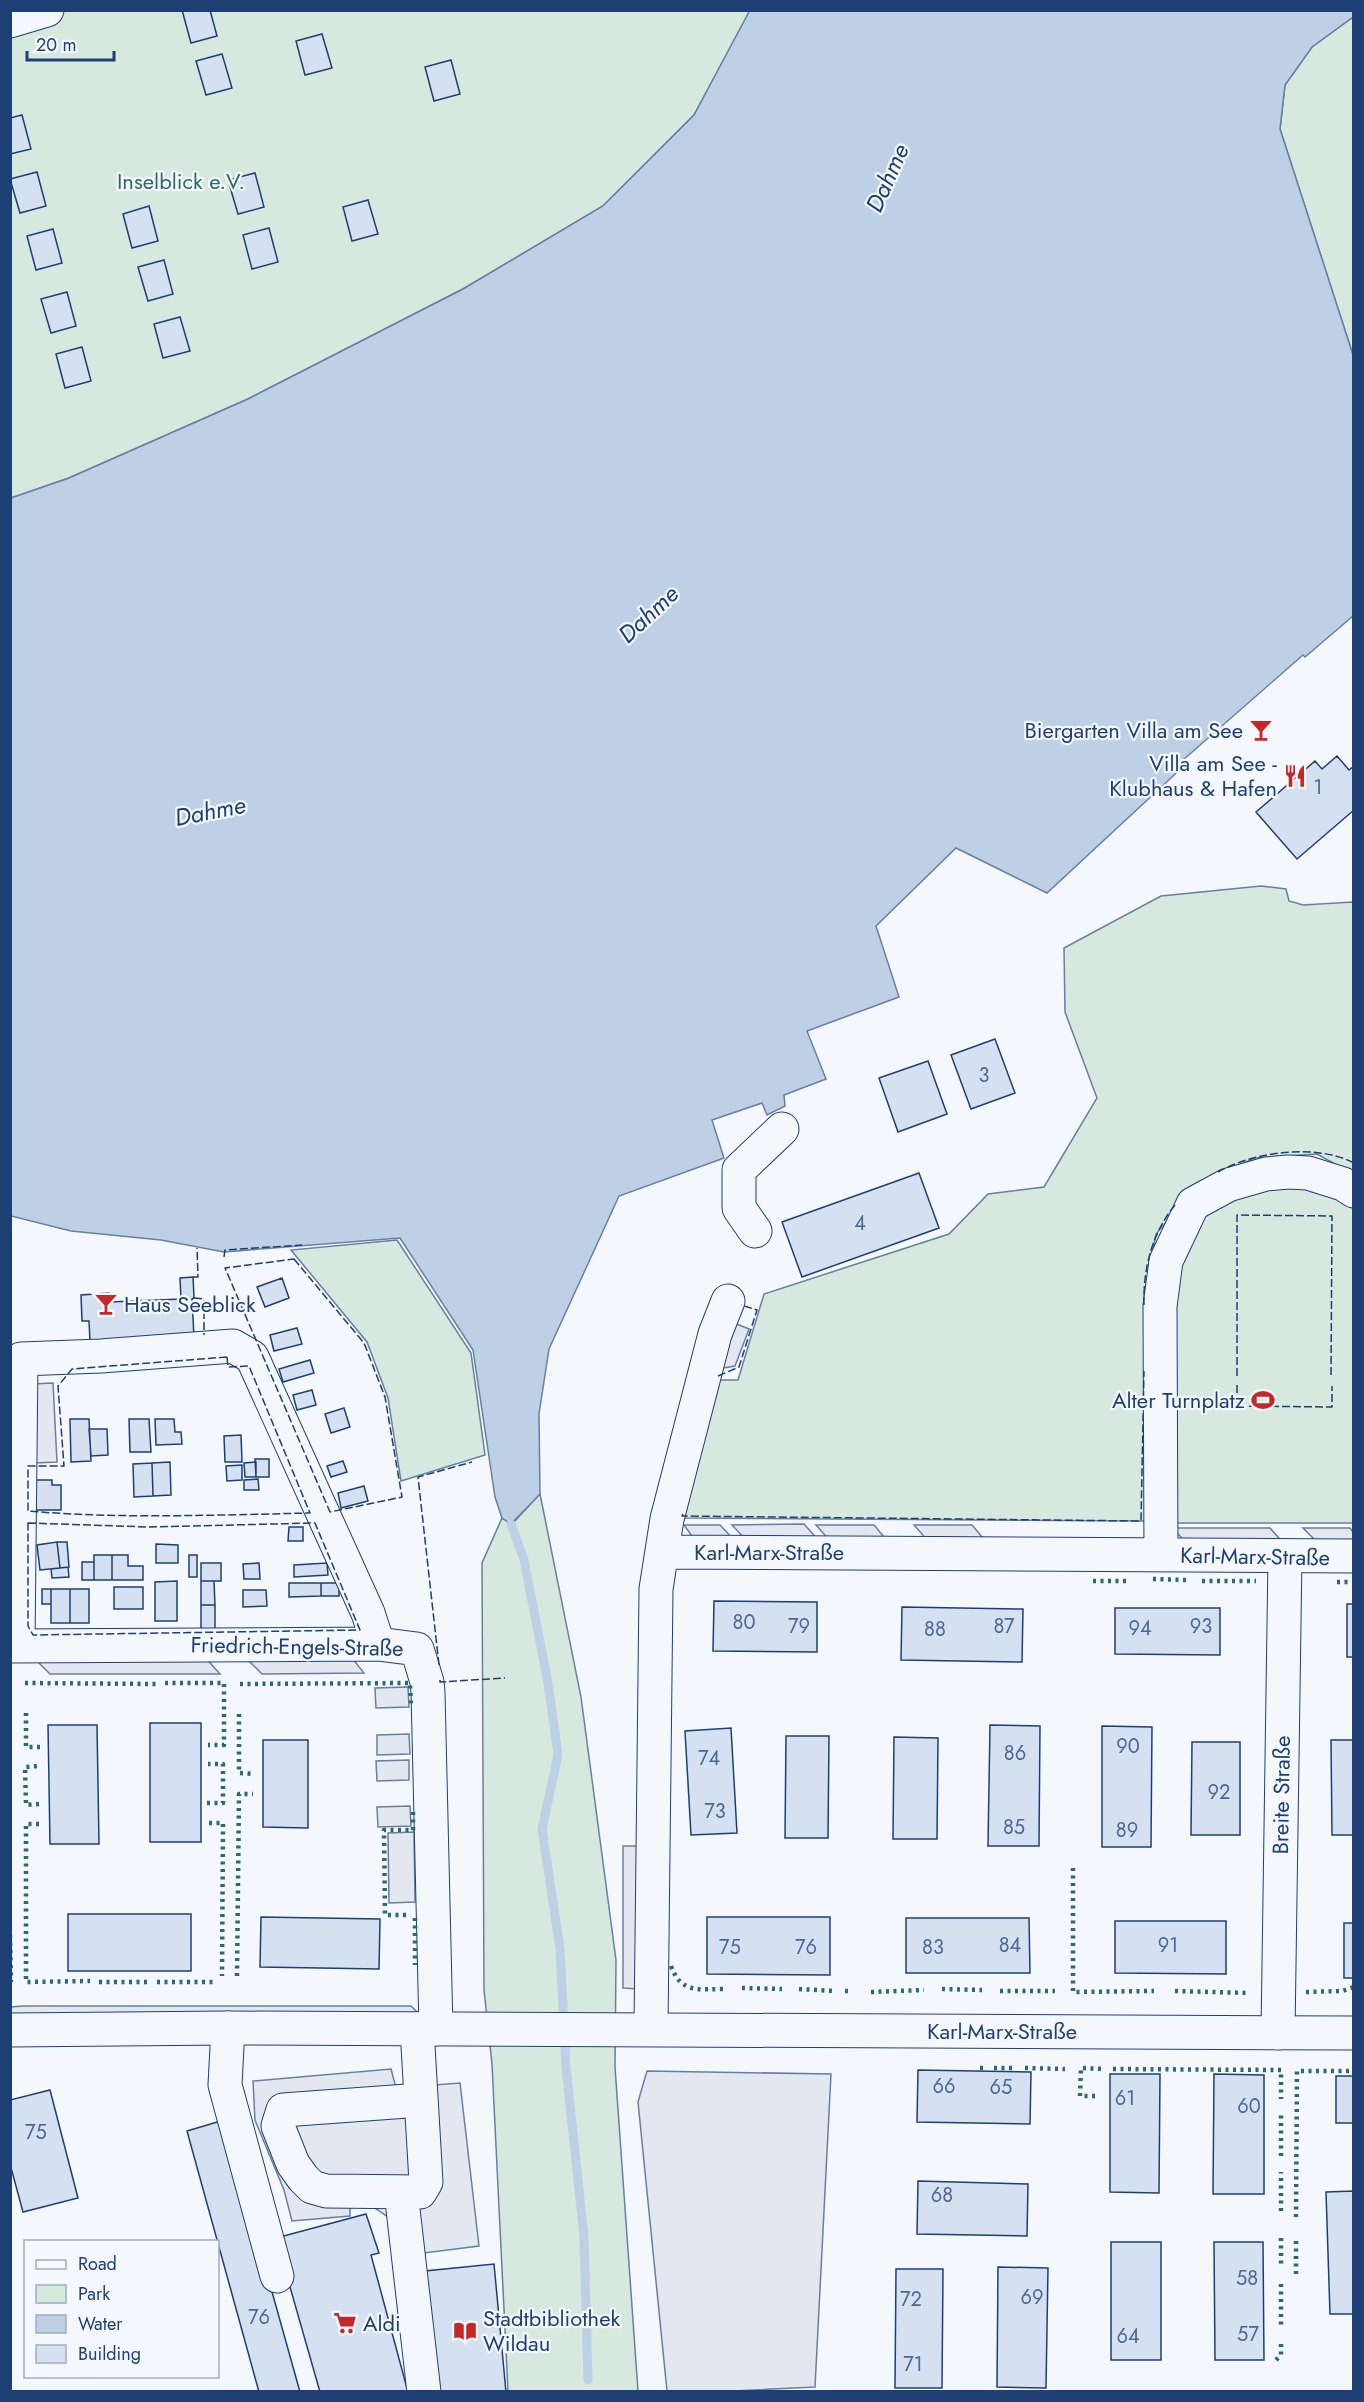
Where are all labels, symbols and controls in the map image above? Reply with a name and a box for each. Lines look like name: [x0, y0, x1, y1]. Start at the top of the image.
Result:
scale bar: [27, 24, 114, 62]
text: 20 m: [36, 32, 76, 58]
water label: Dahme: [856, 138, 918, 218]
park label: Inselblick e.V.: [117, 165, 245, 197]
water label: Dahme: [610, 577, 686, 651]
place label: Biergarten Villa am See: [1024, 714, 1243, 746]
bar icon: Biergarten Villa am See: [1248, 717, 1274, 743]
place label: Villa am See - Klubhaus & Hafen: [1109, 747, 1277, 804]
restaurant icon: Villa am See - Klubhaus & Hafen: [1282, 763, 1308, 789]
house number: 1: [1314, 773, 1323, 802]
water label: Dahme: [172, 787, 248, 835]
house number: 3: [979, 1061, 990, 1090]
house number: 4: [854, 1209, 866, 1238]
place label: Haus Seeblick: [124, 1288, 256, 1320]
bar icon: Haus Seeblick: [93, 1291, 119, 1317]
place label: Alter Turnplatz: [1112, 1384, 1245, 1416]
sports icon: Alter Turnplatz: [1250, 1387, 1276, 1413]
street label: Karl-Marx-Straße: [694, 1536, 844, 1568]
street label: Karl-Marx-Straße: [1180, 1539, 1330, 1573]
house number: 80: [733, 1608, 755, 1637]
house number: 79: [788, 1612, 810, 1641]
house number: 87: [993, 1612, 1015, 1641]
house number: 93: [1190, 1612, 1212, 1641]
house number: 94: [1128, 1614, 1152, 1643]
house number: 88: [924, 1615, 946, 1644]
street label: Friedrich-Engels-Straße: [190, 1628, 404, 1664]
house number: 90: [1116, 1732, 1140, 1761]
street label: Breite Straße: [1264, 1735, 1298, 1855]
house number: 86: [1004, 1739, 1026, 1768]
house number: 74: [698, 1744, 720, 1773]
house number: 92: [1208, 1778, 1230, 1807]
house number: 73: [704, 1797, 726, 1826]
house number: 85: [1003, 1813, 1025, 1842]
house number: 89: [1116, 1816, 1138, 1845]
house number: 84: [999, 1931, 1022, 1960]
house number: 91: [1158, 1931, 1178, 1960]
house number: 75: [719, 1933, 741, 1962]
house number: 76: [795, 1933, 817, 1962]
house number: 83: [922, 1933, 944, 1962]
street label: Karl-Marx-Straße: [927, 2015, 1077, 2047]
house number: 66: [932, 2072, 956, 2101]
house number: 65: [990, 2073, 1012, 2102]
house number: 61: [1115, 2084, 1135, 2113]
house number: 60: [1237, 2092, 1261, 2121]
house number: 75: [25, 2118, 47, 2147]
house number: 68: [931, 2181, 953, 2210]
legend: [24, 2240, 219, 2378]
text: Road: [78, 2251, 117, 2277]
house number: 58: [1236, 2264, 1258, 2293]
text: Park: [78, 2281, 110, 2307]
house number: 69: [1020, 2283, 1044, 2312]
house number: 72: [900, 2285, 922, 2314]
place label: Stadtbibliothek Wildau: [483, 2302, 620, 2359]
house number: 76: [248, 2303, 270, 2332]
place label: Aldi: [363, 2307, 401, 2339]
supermarket icon: Aldi: [332, 2310, 358, 2336]
text: Water: [78, 2311, 123, 2337]
library icon: Stadtbibliothek Wildau: [452, 2318, 478, 2344]
house number: 57: [1237, 2320, 1259, 2349]
house number: 64: [1116, 2322, 1140, 2351]
text: Building: [78, 2341, 141, 2367]
house number: 71: [903, 2350, 923, 2379]

